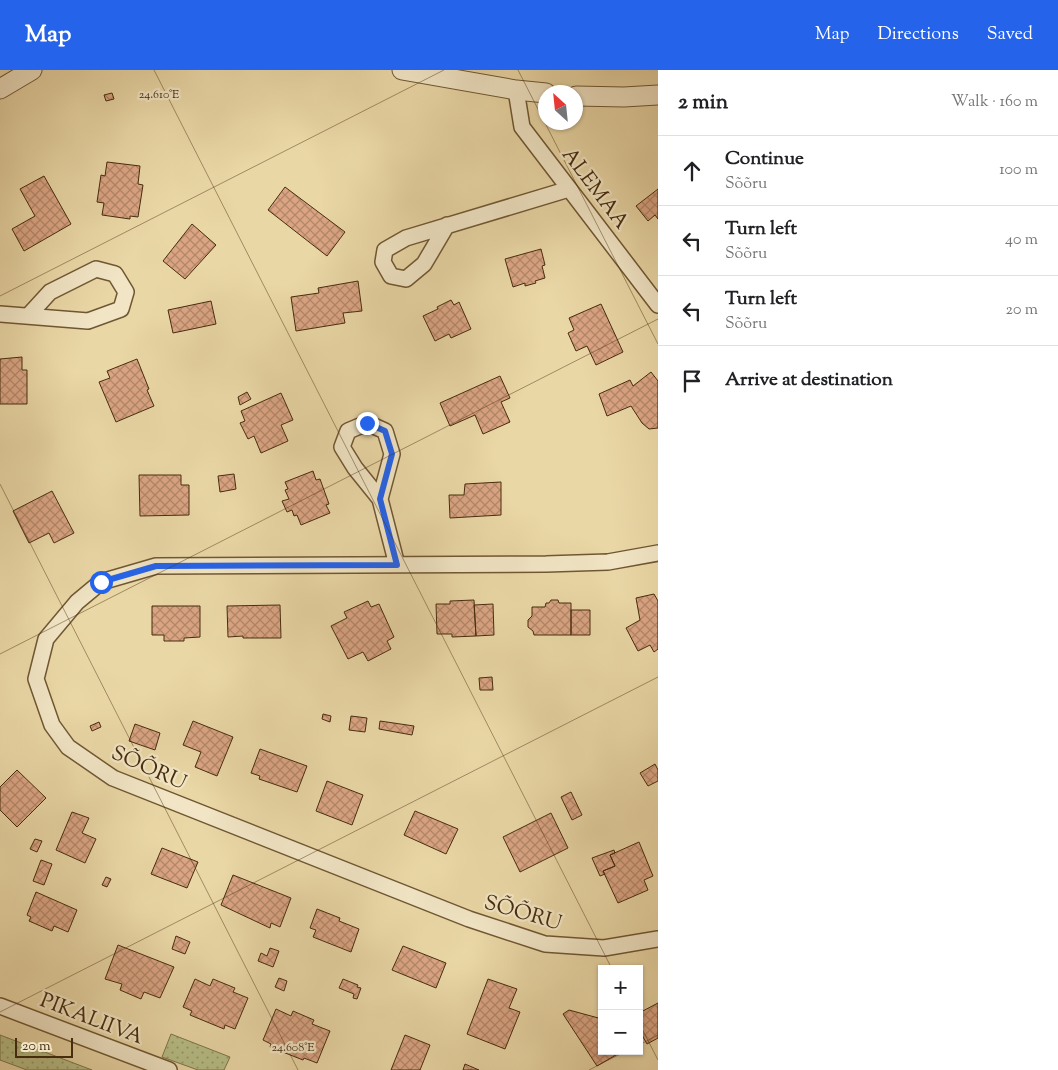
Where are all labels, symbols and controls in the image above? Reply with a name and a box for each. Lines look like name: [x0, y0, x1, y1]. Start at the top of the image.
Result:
text: Map: [25, 18, 71, 52]
text: Map: [815, 22, 850, 48]
text: Directions: [878, 22, 959, 48]
text: Saved: [987, 22, 1033, 48]
north arrow: [538, 85, 583, 130]
text: 24.610°E: [139, 86, 180, 104]
text: 2 min: [678, 88, 728, 118]
text: Walk · 160 m: [951, 91, 1038, 114]
street label: ALEMAA: [554, 142, 635, 236]
text: Continue: [725, 146, 804, 173]
icon: ahead: [678, 157, 706, 185]
text: 100 m: [999, 159, 1038, 182]
text: Sõõru: [725, 173, 767, 196]
text: Turn left: [725, 216, 797, 243]
icon: left: [678, 227, 706, 255]
text: 40 m: [1005, 229, 1038, 252]
text: Sõõru: [725, 243, 767, 266]
text: Turn left: [725, 286, 797, 313]
icon: left: [678, 297, 706, 325]
text: 20 m: [1005, 299, 1038, 322]
text: Sõõru: [725, 313, 767, 336]
icon: arrive: [678, 367, 706, 395]
text: Arrive at destination: [725, 367, 893, 394]
route end: [356, 412, 379, 435]
route start: [90, 571, 113, 594]
street label: SÕÕRU: [106, 739, 191, 799]
street label: SÕÕRU: [480, 889, 565, 939]
map controls: [598, 965, 643, 1055]
button: +: [598, 965, 643, 1010]
street label: PIKALIIVA: [35, 986, 147, 1053]
button: −: [598, 1010, 643, 1055]
scale bar: [15, 1035, 72, 1058]
text: 20 m: [22, 1037, 51, 1057]
text: 24.608°E: [271, 1039, 315, 1057]

